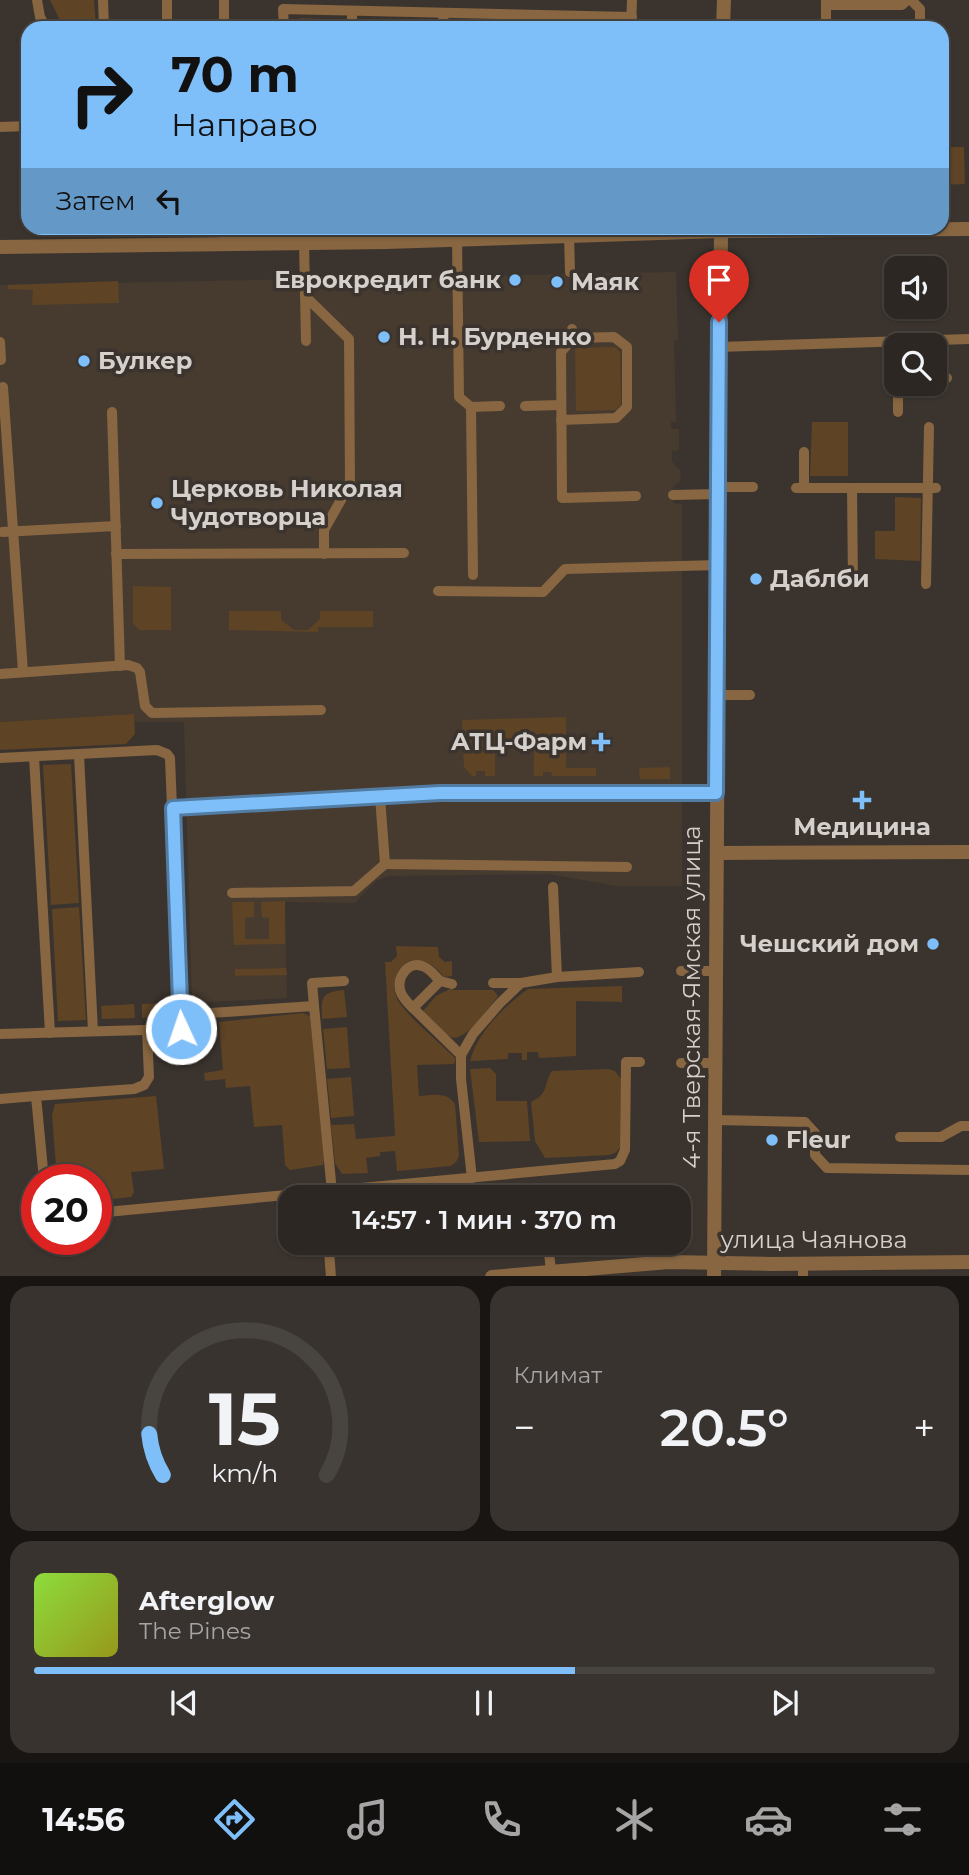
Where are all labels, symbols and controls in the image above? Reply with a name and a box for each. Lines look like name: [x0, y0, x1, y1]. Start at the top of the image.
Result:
text: 70 m: [171, 45, 299, 104]
icon: right: [56, 49, 147, 140]
text: Направо: [171, 105, 318, 144]
icon: left: [150, 182, 188, 220]
text: Затем: [56, 185, 136, 217]
pin: [689, 250, 749, 322]
map controls: [884, 256, 947, 396]
button: sound: [884, 256, 947, 319]
icon: arrive: [700, 261, 738, 299]
place label: Еврокредит банк: [274, 265, 502, 294]
place label: Маяк: [571, 267, 640, 296]
marker: Еврокредит банк: [507, 272, 523, 288]
marker: Маяк: [549, 274, 565, 290]
place label: Н. Н. Бурденко: [398, 322, 592, 351]
marker: Н. Н. Бурденко: [376, 329, 392, 345]
button: search: [884, 333, 947, 396]
place label: Булкер: [98, 346, 192, 375]
marker: Булкер: [76, 353, 92, 369]
place label: Церковь Николая Чудотворца: [171, 474, 403, 531]
marker: Церковь Николая Чудотворца: [149, 495, 165, 511]
place label: Даблби: [770, 564, 870, 593]
marker: Даблби: [748, 571, 764, 587]
place label: АТЦ-Фарм: [451, 727, 587, 756]
marker: АТЦ-Фарм: [593, 734, 609, 750]
marker: Медицина: [852, 790, 872, 810]
place label: Медицина: [793, 812, 931, 841]
street label: 4-я Тверская-Ямская улица: [677, 825, 706, 1169]
place label: Чешский дом: [740, 929, 919, 958]
marker: Чешский дом: [925, 936, 941, 952]
position arrow: [144, 992, 218, 1066]
place label: Fleur: [786, 1125, 851, 1154]
marker: Fleur: [764, 1132, 780, 1148]
speed limit sign: 20: [21, 1164, 112, 1255]
text: 14:57 · 1 мин · 370 m: [352, 1204, 617, 1236]
street label: улица Чаянова: [720, 1225, 907, 1254]
text: Климат: [514, 1361, 602, 1389]
text: 15: [209, 1375, 281, 1463]
text: 20.5°: [660, 1396, 789, 1459]
text: −: [514, 1404, 535, 1451]
text: +: [913, 1404, 935, 1451]
text: km/h: [211, 1457, 278, 1487]
text: Afterglow: [139, 1585, 274, 1617]
text: The Pines: [139, 1617, 251, 1645]
icon: previous: [165, 1684, 203, 1722]
icon: pause: [465, 1684, 503, 1722]
icon: next: [766, 1684, 804, 1722]
icon: directions: [210, 1795, 259, 1844]
icon: music: [343, 1795, 392, 1844]
icon: phone: [477, 1795, 526, 1844]
icon: climate: [610, 1795, 659, 1844]
icon: car: [744, 1795, 793, 1844]
icon: filters: [878, 1795, 927, 1844]
text: 14:56: [42, 1800, 125, 1839]

